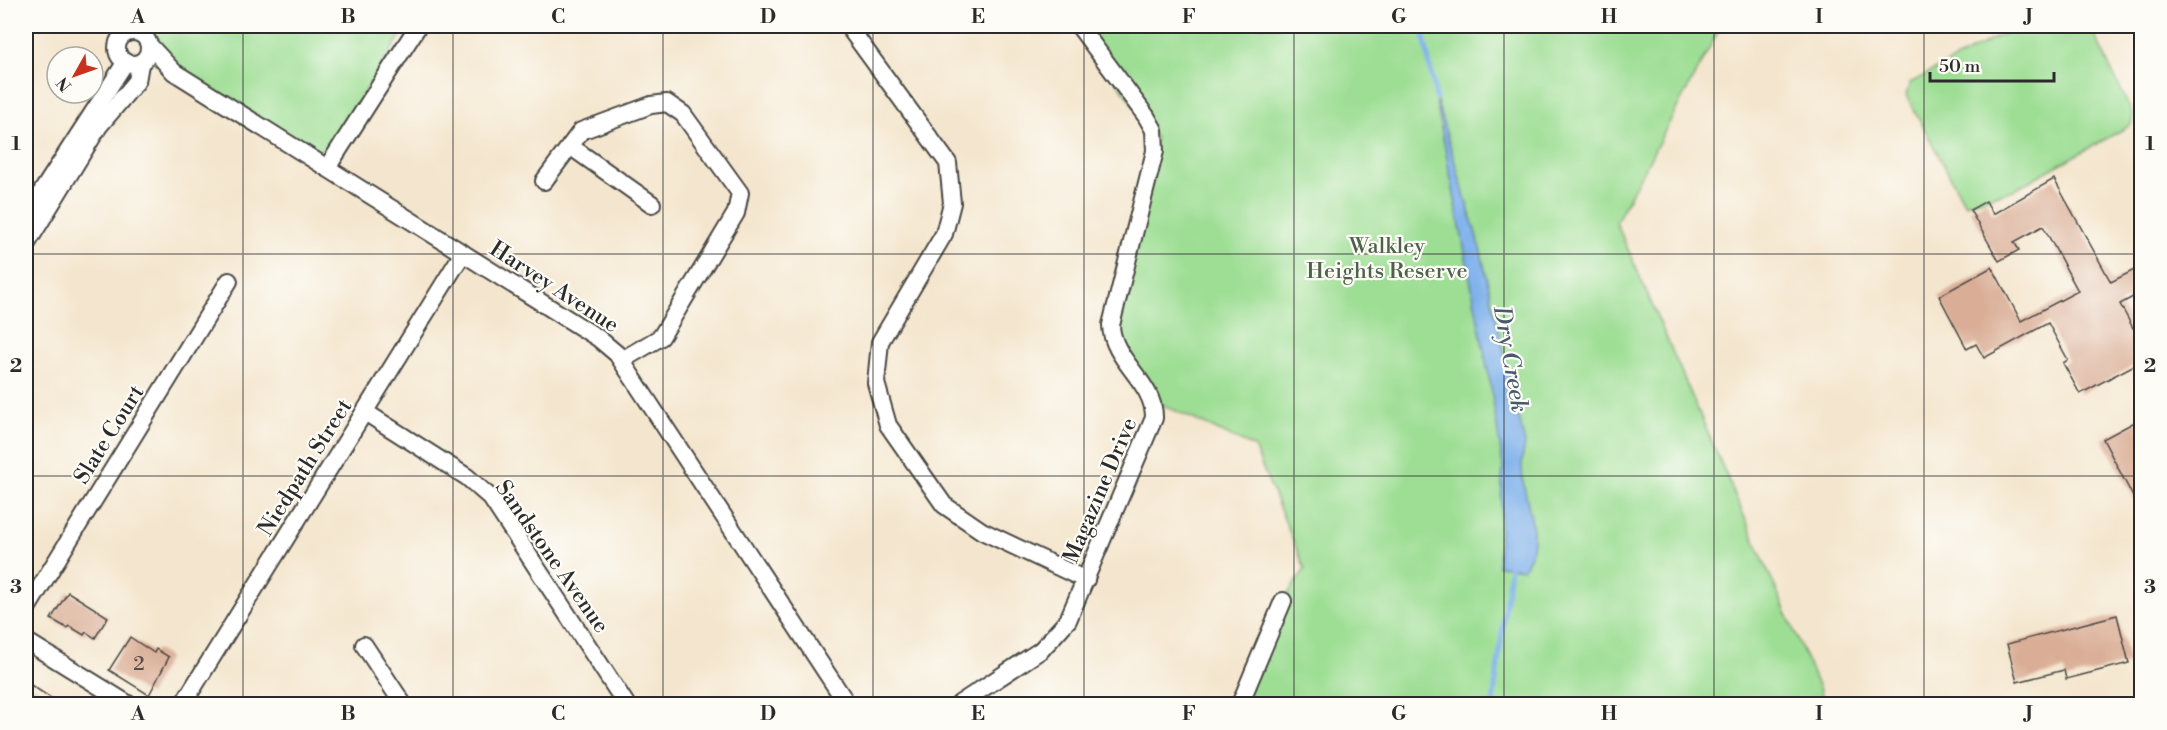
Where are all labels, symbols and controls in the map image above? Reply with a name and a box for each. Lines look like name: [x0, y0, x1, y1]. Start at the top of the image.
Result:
text: A: [130, 5, 146, 30]
text: B: [340, 5, 356, 30]
text: C: [551, 5, 565, 30]
text: D: [760, 5, 776, 30]
text: E: [971, 5, 985, 30]
text: F: [1182, 5, 1196, 30]
text: G: [1391, 5, 1407, 30]
text: H: [1601, 5, 1618, 30]
text: I: [1815, 5, 1823, 30]
text: J: [2022, 5, 2033, 30]
north arrow: [45, 45, 105, 105]
scale bar: [1930, 45, 2054, 83]
text: 50 m: [1939, 55, 1981, 78]
text: N: [52, 72, 76, 95]
text: 1: [11, 132, 21, 157]
text: 1: [2145, 132, 2155, 157]
park label: Walkley Heights Reserve: [1306, 233, 1468, 285]
street label: Harvey Avenue: [485, 235, 624, 339]
water label: Dry Creek: [1486, 303, 1534, 415]
text: 2: [10, 354, 22, 379]
text: 2: [2144, 354, 2156, 379]
street label: Slate Court: [68, 380, 150, 489]
street label: Niedpath Street: [252, 394, 358, 541]
street label: Magazine Drive: [1058, 414, 1143, 568]
street label: Sandstone Avenue: [489, 475, 615, 638]
text: 3: [10, 575, 22, 600]
text: 3: [2144, 575, 2156, 600]
house number: 2: [133, 652, 145, 677]
text: A: [130, 702, 146, 727]
text: B: [340, 702, 356, 727]
text: C: [551, 702, 565, 727]
text: D: [760, 702, 776, 727]
text: E: [971, 702, 985, 727]
text: F: [1182, 702, 1196, 727]
text: G: [1391, 702, 1407, 727]
text: H: [1601, 702, 1618, 727]
text: I: [1815, 702, 1823, 727]
text: J: [2022, 702, 2033, 727]

